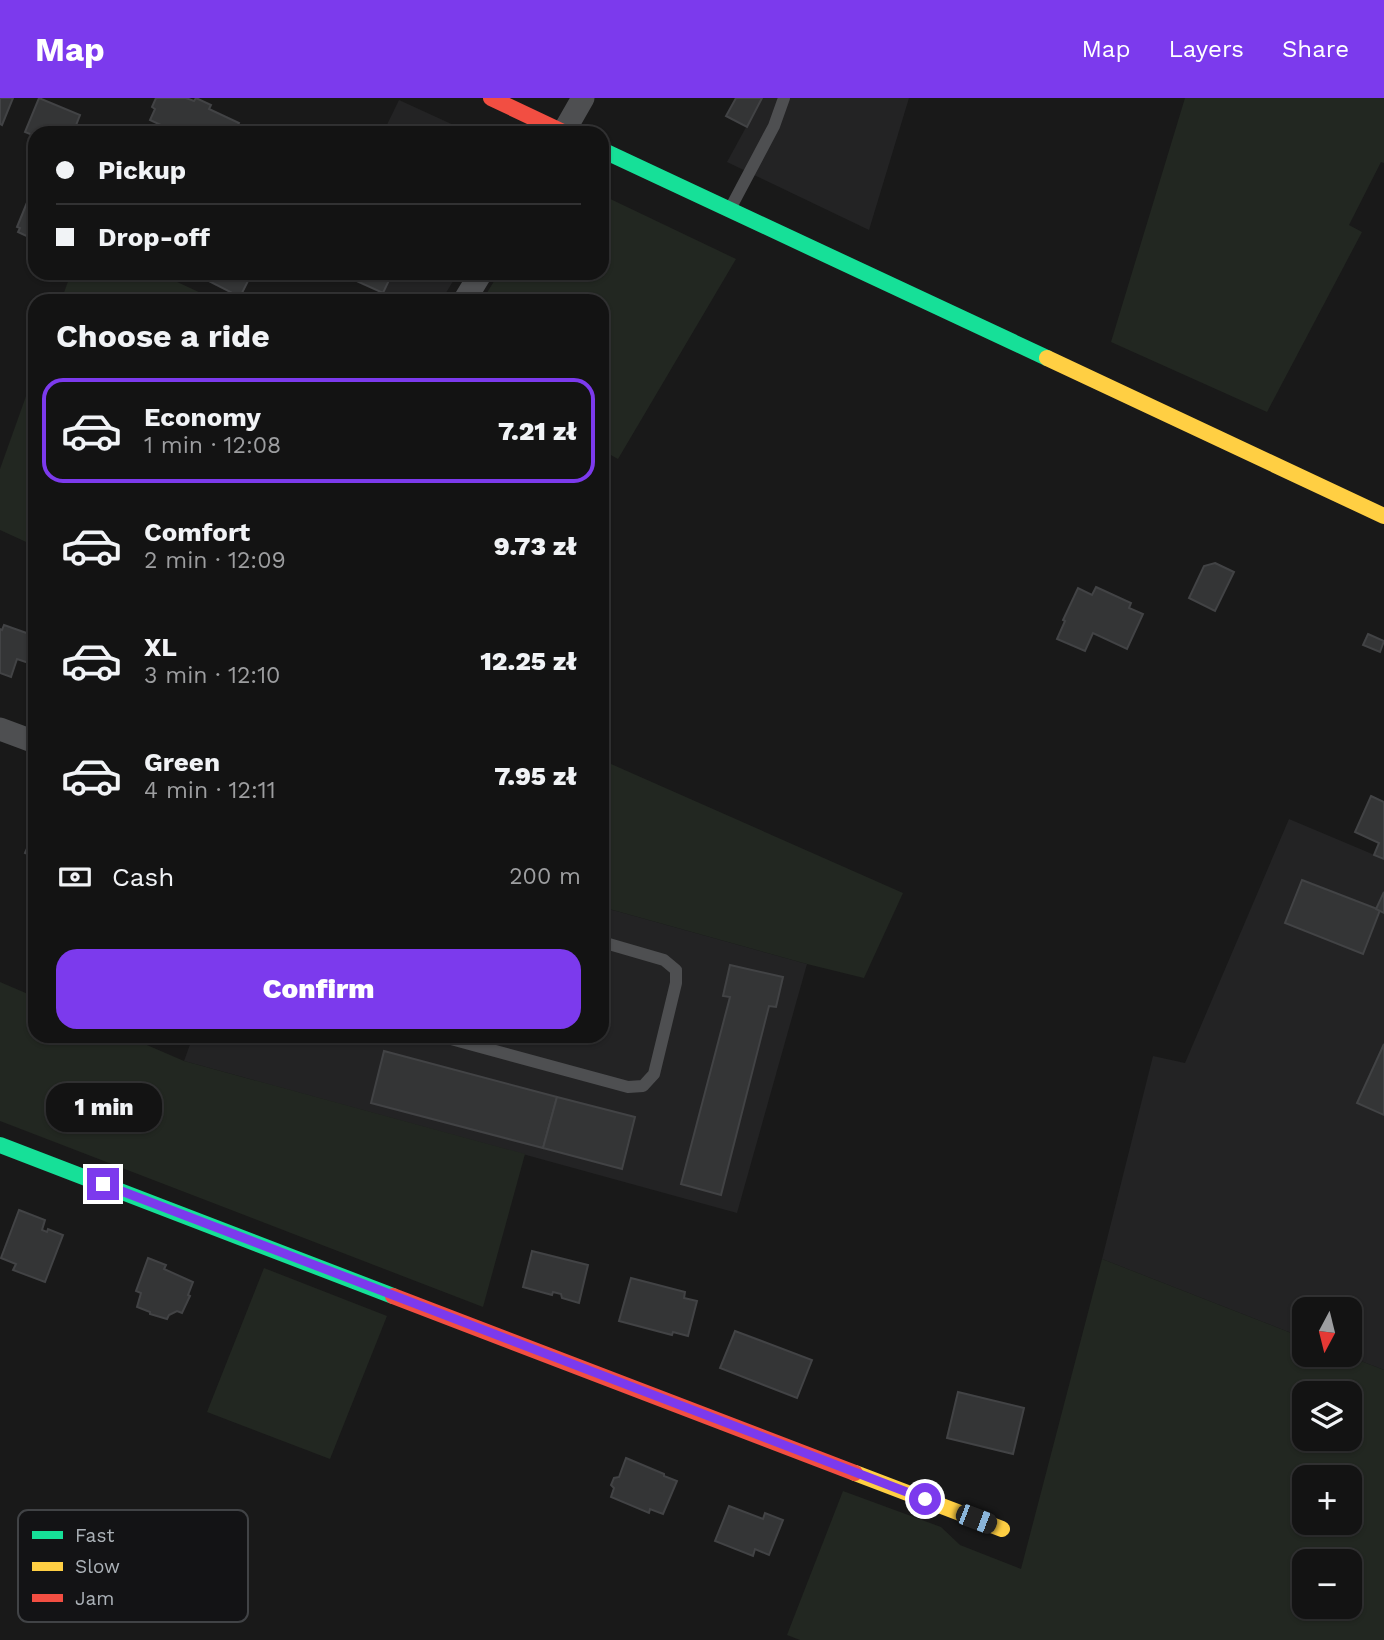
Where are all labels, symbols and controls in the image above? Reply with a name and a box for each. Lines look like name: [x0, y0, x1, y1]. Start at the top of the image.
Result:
text: Map: [35, 30, 105, 69]
text: Map: [1082, 35, 1130, 63]
text: Layers: [1168, 35, 1244, 63]
text: Share: [1282, 35, 1349, 63]
text: Pickup: [98, 155, 186, 185]
text: Drop-off: [98, 222, 210, 252]
text: Choose a ride: [56, 317, 270, 355]
icon: car: [60, 399, 123, 462]
text: Economy: [144, 402, 261, 432]
text: 7.21 zł: [498, 416, 577, 446]
text: 1 min · 12:08: [144, 432, 281, 459]
icon: car: [60, 514, 123, 577]
text: Comfort: [144, 517, 250, 547]
text: 9.73 zł: [494, 531, 577, 561]
text: 2 min · 12:09: [144, 547, 286, 574]
icon: car: [60, 629, 123, 692]
text: XL: [144, 632, 177, 662]
text: 12.25 zł: [480, 646, 577, 676]
text: 3 min · 12:10: [144, 662, 280, 689]
icon: car: [60, 744, 123, 807]
text: Green: [144, 747, 220, 777]
text: 7.95 zł: [494, 761, 577, 791]
text: 4 min · 12:11: [144, 777, 276, 804]
icon: cash: [56, 858, 94, 896]
text: Cash: [112, 862, 174, 892]
text: 200 m: [509, 863, 581, 890]
button: Confirm: [56, 949, 581, 1029]
callout: 1 min: [45, 1082, 161, 1132]
text: 1 min: [74, 1094, 134, 1121]
route end: [87, 1168, 119, 1200]
north arrow: [1292, 1297, 1362, 1367]
map controls: [1292, 1297, 1362, 1619]
button: layers: [1292, 1381, 1362, 1451]
button: +: [1292, 1465, 1362, 1535]
route start: [909, 1483, 941, 1515]
car: [953, 1502, 1000, 1536]
legend: [18, 1510, 248, 1622]
text: Fast: [75, 1524, 114, 1547]
button: −: [1292, 1549, 1362, 1619]
text: Slow: [75, 1555, 120, 1578]
text: Jam: [75, 1587, 114, 1610]

